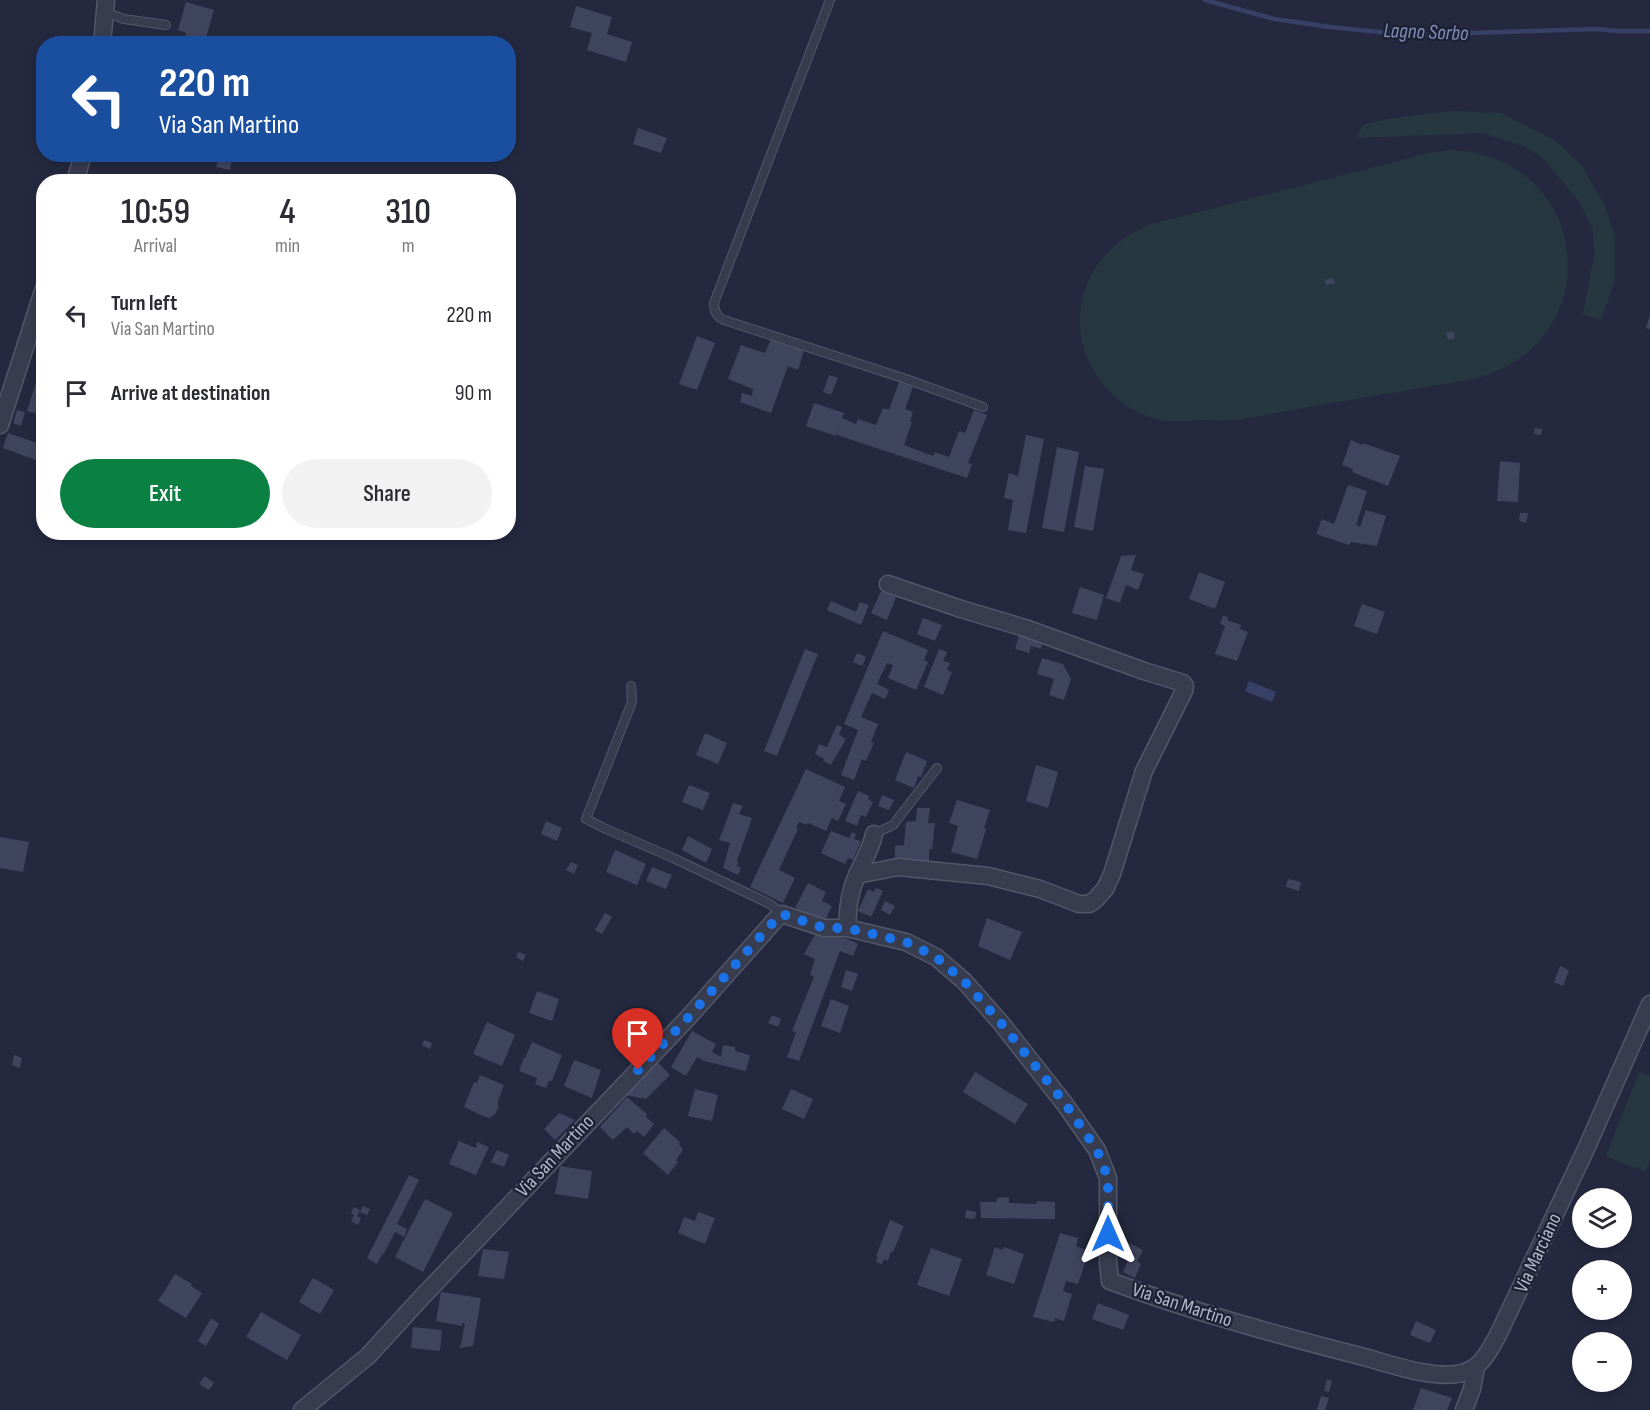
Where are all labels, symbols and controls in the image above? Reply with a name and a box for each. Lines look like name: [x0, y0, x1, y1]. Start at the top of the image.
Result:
water label: Lagno Sorbo: [1383, 18, 1470, 46]
text: 220 m: [159, 58, 250, 109]
icon: left: [60, 60, 138, 138]
text: Via San Martino: [159, 109, 299, 141]
text: 10:59: [121, 191, 190, 234]
text: 4: [280, 191, 296, 234]
text: 310: [385, 191, 431, 234]
text: Arrival: [134, 234, 177, 258]
text: min: [275, 234, 300, 258]
text: m: [402, 234, 415, 258]
text: Turn left: [111, 290, 177, 317]
icon: left: [60, 299, 93, 332]
text: 220 m: [446, 302, 492, 329]
text: Via San Martino: [111, 317, 215, 341]
icon: arrive: [60, 377, 93, 410]
text: Arrive at destination: [111, 380, 270, 407]
text: 90 m: [455, 380, 492, 407]
button: Exit: [60, 459, 270, 528]
button: Share: [282, 459, 492, 528]
pin: [612, 1008, 663, 1070]
icon: arrive: [621, 1017, 654, 1050]
street label: Via San Martino: [511, 1110, 599, 1202]
map controls: [1572, 1188, 1632, 1392]
button: layers: [1572, 1188, 1632, 1248]
position arrow: [1076, 1202, 1140, 1266]
street label: Via Marciano: [1509, 1209, 1567, 1297]
button: +: [1572, 1260, 1632, 1320]
street label: Via San Martino: [1129, 1278, 1235, 1332]
button: −: [1572, 1332, 1632, 1392]

